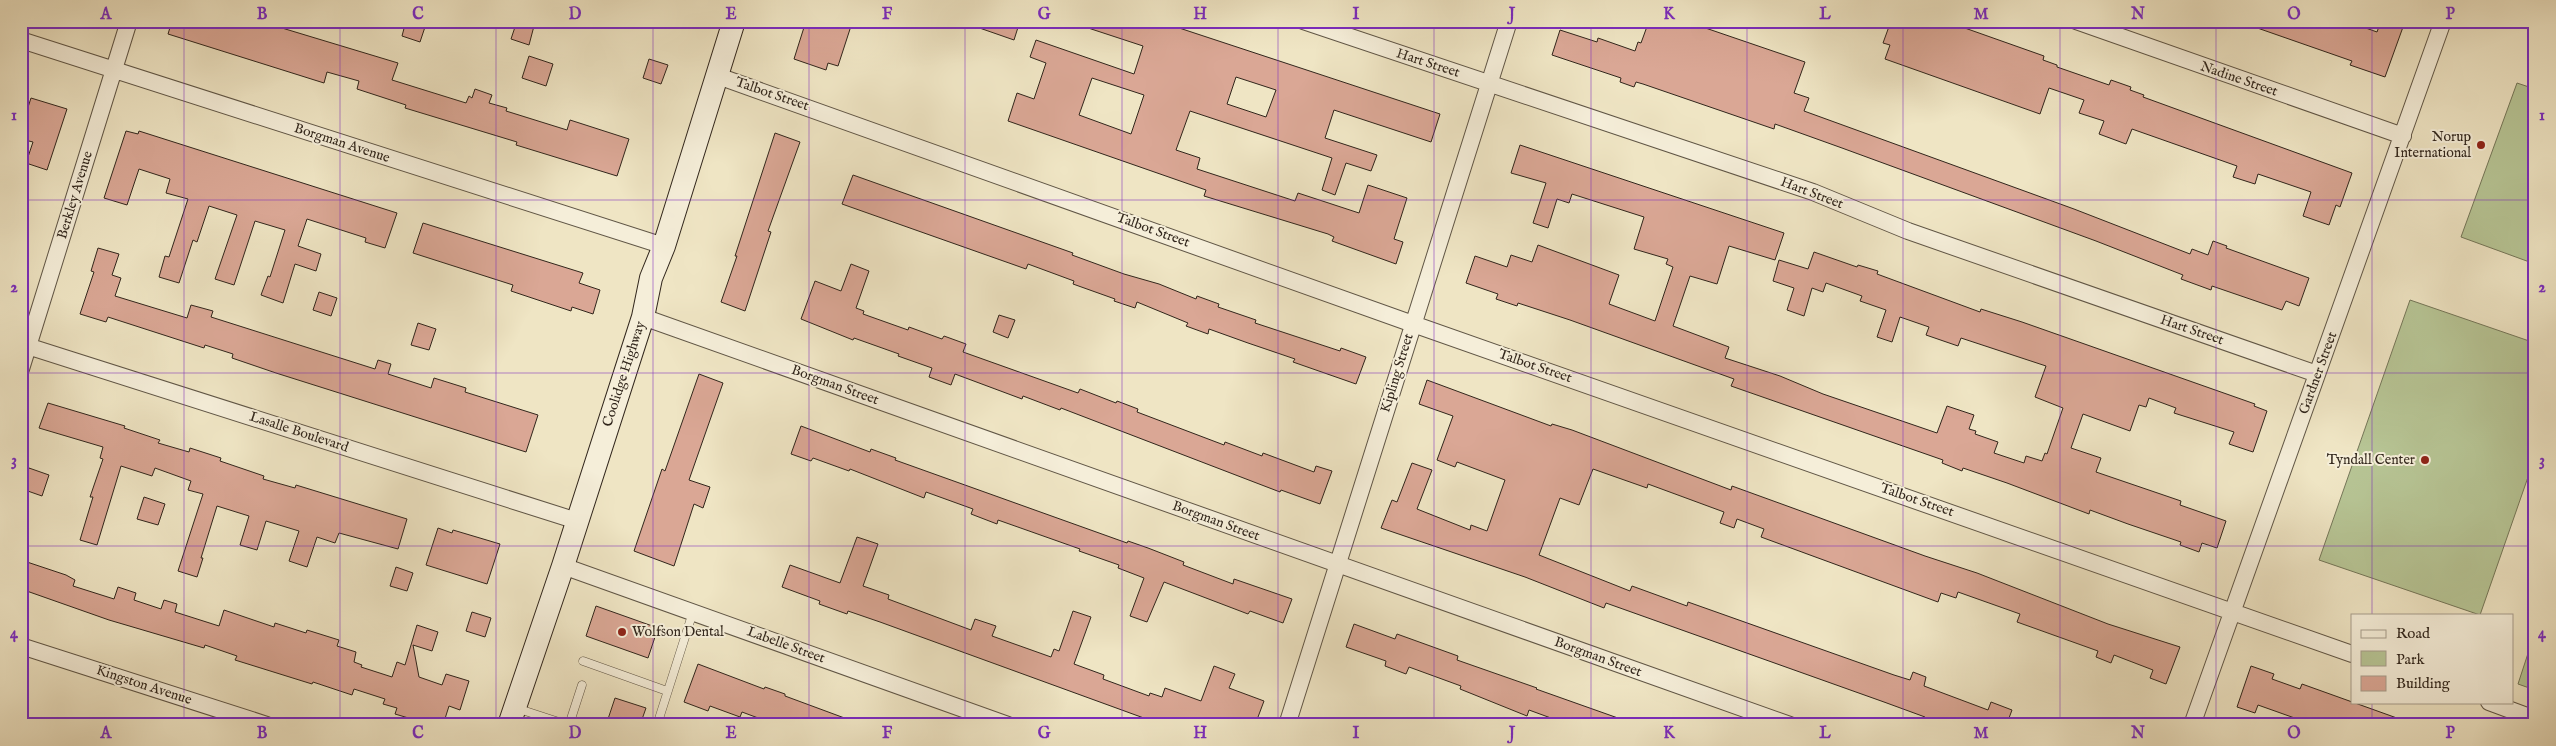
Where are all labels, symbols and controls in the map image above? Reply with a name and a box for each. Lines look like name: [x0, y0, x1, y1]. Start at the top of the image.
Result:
text: A: [100, 5, 113, 25]
text: B: [257, 5, 268, 25]
text: C: [412, 5, 424, 25]
text: D: [569, 5, 582, 25]
text: E: [725, 5, 737, 25]
text: F: [882, 5, 893, 25]
text: G: [1038, 5, 1051, 25]
text: H: [1193, 5, 1207, 25]
text: I: [1353, 5, 1360, 25]
text: J: [1507, 5, 1516, 25]
text: K: [1663, 5, 1676, 25]
text: L: [1819, 5, 1831, 25]
text: M: [1973, 5, 1989, 25]
text: N: [2130, 5, 2145, 25]
text: O: [2287, 5, 2301, 25]
text: P: [2445, 5, 2455, 25]
street label: Hart Street: [1394, 44, 1462, 82]
street label: Nadine Street: [2198, 57, 2280, 101]
street label: Talbot Street: [733, 73, 811, 115]
text: 1: [11, 106, 17, 126]
text: 1: [2539, 106, 2545, 126]
street label: Borgman Avenue: [292, 119, 393, 167]
place label: Norup International: [2394, 128, 2471, 162]
marker: Norup International: [2475, 139, 2487, 151]
street label: Berkley Avenue: [53, 148, 97, 241]
street label: Hart Street: [1778, 173, 1846, 213]
street label: Talbot Street: [1114, 208, 1192, 252]
text: 2: [10, 278, 18, 298]
text: 2: [2538, 278, 2546, 298]
street label: Hart Street: [2158, 311, 2226, 349]
street label: Coolidge Highway: [598, 319, 650, 429]
street label: Gardner Street: [2295, 329, 2341, 417]
street label: Kipling Street: [1376, 331, 1418, 415]
street label: Talbot Street: [1496, 345, 1574, 387]
street label: Borgman Street: [789, 361, 881, 409]
street label: Lasalle Boulevard: [247, 408, 351, 457]
text: 3: [11, 451, 17, 471]
place label: Tyndall Center: [2327, 451, 2415, 469]
text: 3: [2539, 451, 2545, 471]
marker: Tyndall Center: [2419, 454, 2431, 466]
street label: Talbot Street: [1878, 479, 1956, 521]
street label: Borgman Street: [1170, 497, 1262, 545]
legend: [2351, 614, 2514, 704]
place label: Wolfson Dental: [632, 623, 724, 641]
street label: Labelle Street: [744, 623, 828, 668]
text: 4: [10, 624, 19, 644]
text: Road: [2396, 624, 2431, 643]
text: 4: [2538, 624, 2547, 644]
marker: Wolfson Dental: [616, 626, 628, 638]
street label: Borgman Street: [1552, 633, 1644, 681]
text: Park: [2396, 650, 2426, 669]
street label: Kingston Avenue: [94, 661, 195, 709]
text: Building: [2396, 674, 2451, 693]
text: A: [100, 724, 113, 744]
text: B: [257, 724, 268, 744]
text: C: [412, 724, 424, 744]
text: D: [569, 724, 582, 744]
text: E: [725, 724, 737, 744]
text: F: [882, 724, 893, 744]
text: G: [1038, 724, 1051, 744]
text: H: [1193, 724, 1207, 744]
text: I: [1353, 724, 1360, 744]
text: J: [1507, 724, 1516, 744]
text: K: [1663, 724, 1676, 744]
text: L: [1819, 724, 1831, 744]
text: M: [1973, 724, 1989, 744]
text: N: [2130, 724, 2145, 744]
text: O: [2287, 724, 2301, 744]
text: P: [2445, 724, 2455, 744]

